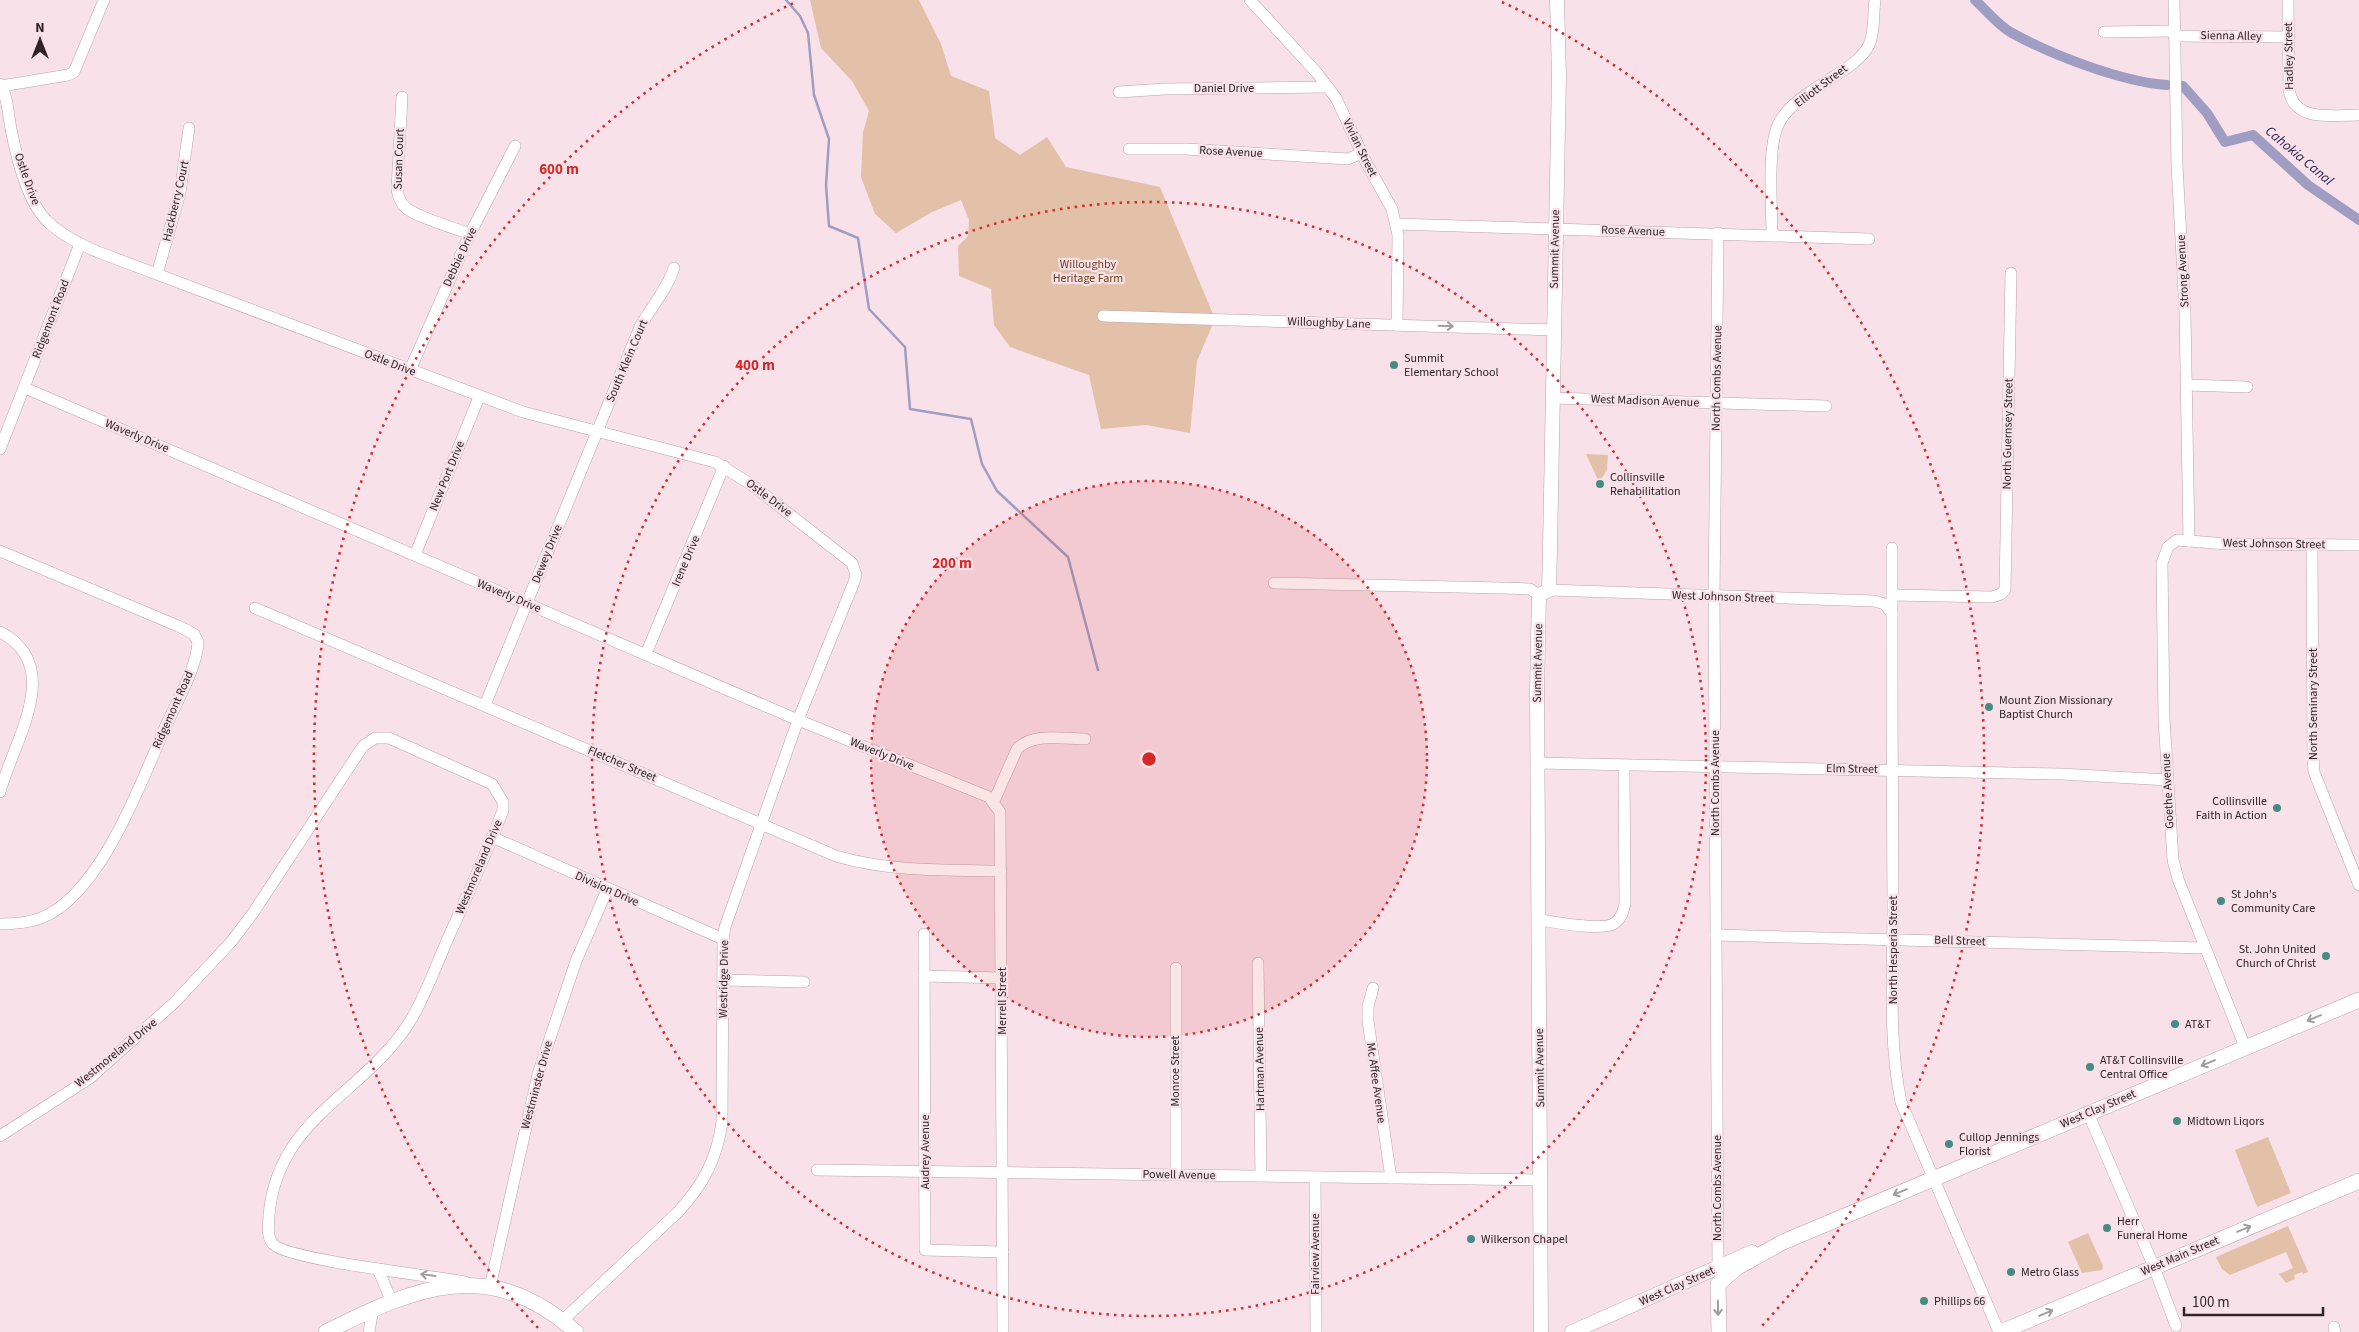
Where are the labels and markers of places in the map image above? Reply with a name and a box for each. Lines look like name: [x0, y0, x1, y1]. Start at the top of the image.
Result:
place label: Summit Elementary School: [1404, 350, 1499, 381]
marker: Summit Elementary School: [1388, 359, 1400, 371]
place label: Collinsville Rehabilitation: [1610, 469, 1681, 500]
marker: Collinsville Rehabilitation: [1594, 478, 1606, 490]
place label: Mount Zion Missionary Baptist Church: [1999, 692, 2113, 723]
marker: Mount Zion Missionary Baptist Church: [1983, 701, 1995, 713]
centre of rings: [1140, 750, 1158, 768]
place label: Collinsville Faith in Action: [2196, 793, 2267, 824]
marker: Collinsville Faith in Action: [2271, 802, 2283, 814]
place label: St John's Community Care: [2231, 886, 2315, 917]
marker: St John's Community Care: [2215, 895, 2227, 907]
place label: St. John United Church of Christ: [2236, 941, 2316, 972]
marker: St. John United Church of Christ: [2320, 950, 2332, 962]
place label: AT&T: [2185, 1016, 2212, 1033]
marker: AT&T: [2169, 1018, 2181, 1030]
place label: AT&T Collinsville Central Office: [2100, 1052, 2183, 1083]
marker: AT&T Collinsville Central Office: [2084, 1061, 2096, 1073]
place label: Midtown Liqors: [2187, 1113, 2264, 1130]
marker: Midtown Liqors: [2171, 1115, 2183, 1127]
place label: Cullop Jennings Florist: [1959, 1129, 2039, 1160]
marker: Cullop Jennings Florist: [1943, 1138, 1955, 1150]
place label: Herr Funeral Home: [2117, 1213, 2187, 1244]
marker: Herr Funeral Home: [2101, 1222, 2113, 1234]
place label: Wilkerson Chapel: [1481, 1231, 1568, 1248]
marker: Wilkerson Chapel: [1465, 1233, 1477, 1245]
place label: Metro Glass: [2021, 1264, 2079, 1281]
marker: Metro Glass: [2005, 1266, 2017, 1278]
place label: Phillips 66: [1934, 1293, 1985, 1310]
marker: Phillips 66: [1918, 1295, 1930, 1307]

